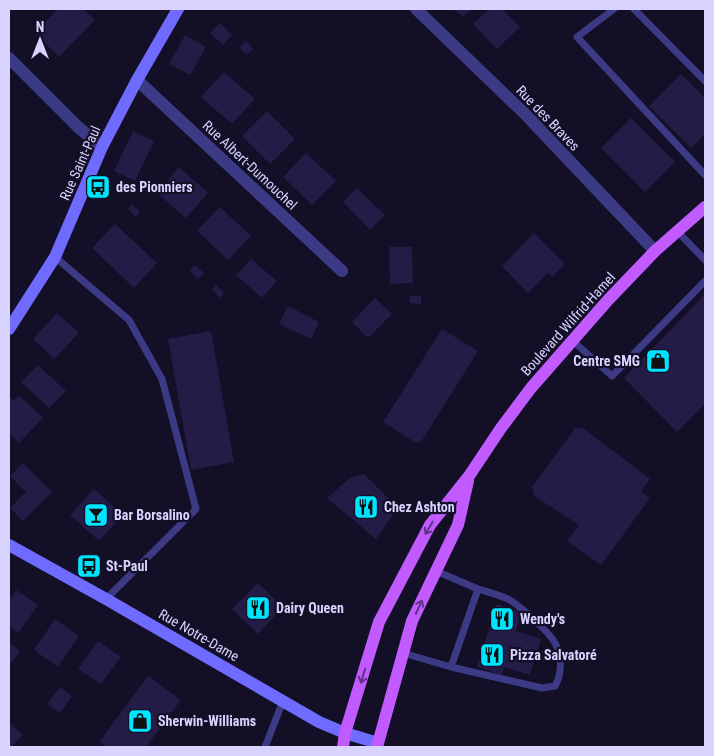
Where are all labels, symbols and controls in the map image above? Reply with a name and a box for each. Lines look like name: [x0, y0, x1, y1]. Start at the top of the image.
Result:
north arrow: [15, 15, 65, 65]
text: N: [36, 19, 44, 35]
street label: Rue des Braves: [513, 82, 583, 154]
street label: Rue Albert-Dumouchel: [200, 117, 300, 213]
street label: Rue Saint-Paul: [56, 123, 104, 203]
bus stop icon: des Pionniers: [85, 174, 111, 200]
place label: des Pionniers: [116, 179, 193, 195]
street label: Boulevard Wilfrid-Hamel: [518, 269, 618, 379]
shop icon: Centre SMG: [645, 348, 671, 374]
place label: Centre SMG: [573, 353, 640, 369]
restaurant icon: Chez Ashton: [353, 494, 379, 520]
place label: Chez Ashton: [384, 499, 455, 515]
bar icon: Bar Borsalino: [83, 502, 109, 528]
place label: Bar Borsalino: [114, 507, 190, 523]
one-way arrow: [423, 521, 434, 535]
bus stop icon: St-Paul: [76, 553, 102, 579]
place label: St-Paul: [106, 558, 148, 574]
restaurant icon: Dairy Queen: [245, 595, 271, 621]
place label: Dairy Queen: [276, 600, 344, 616]
one-way arrow: [415, 600, 424, 615]
street label: Rue Notre-Dame: [156, 606, 242, 665]
restaurant icon: Wendy's: [489, 606, 515, 632]
place label: Wendy's: [520, 611, 565, 627]
restaurant icon: Pizza Salvatoré: [479, 642, 505, 668]
place label: Pizza Salvatoré: [510, 647, 597, 663]
one-way arrow: [357, 667, 367, 683]
shop icon: Sherwin-Williams: [127, 708, 153, 734]
place label: Sherwin-Williams: [158, 713, 256, 729]

